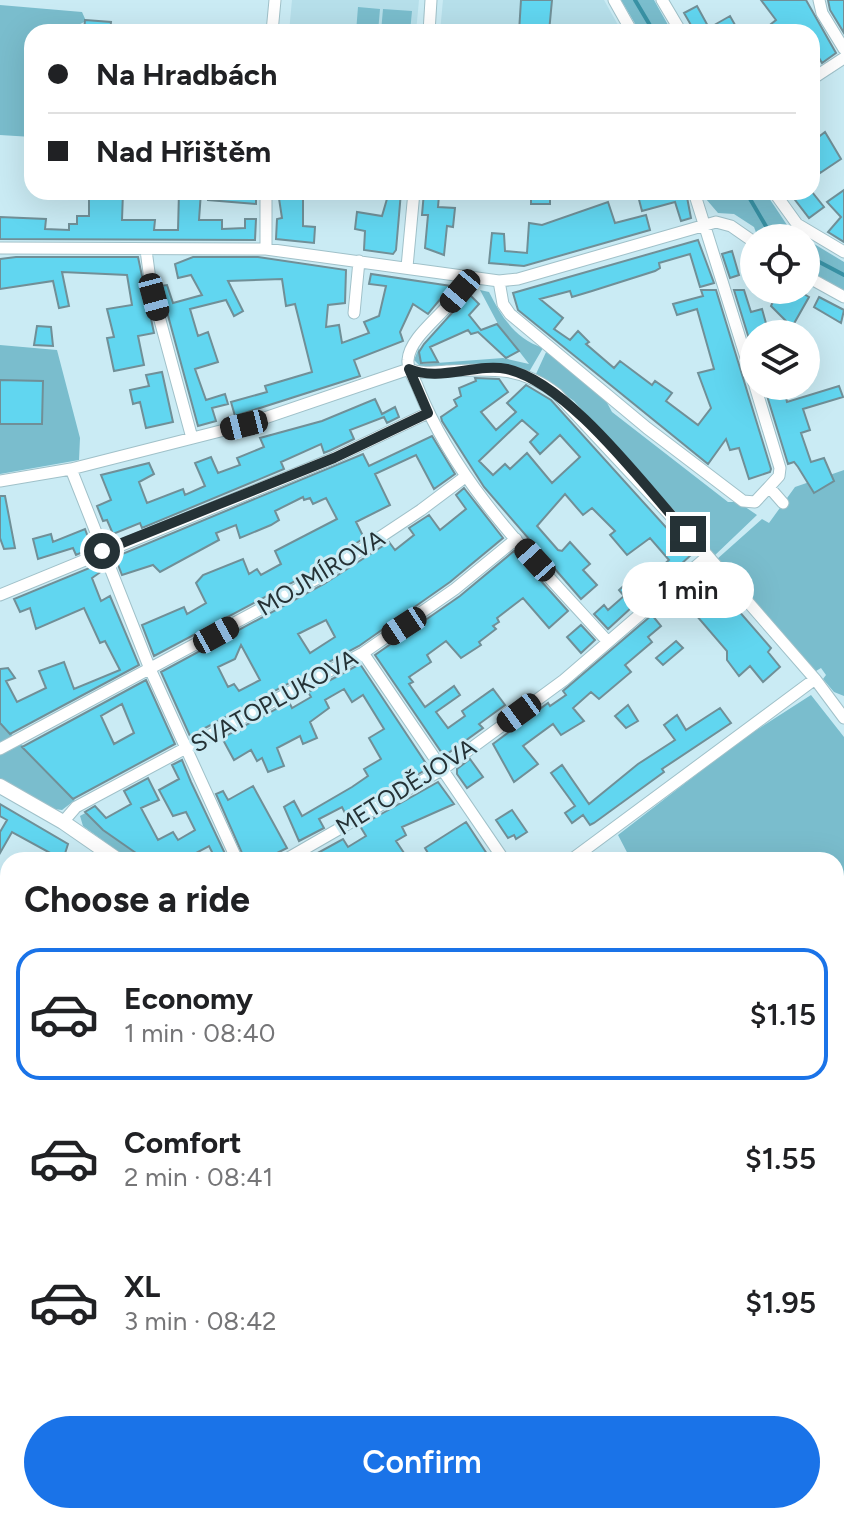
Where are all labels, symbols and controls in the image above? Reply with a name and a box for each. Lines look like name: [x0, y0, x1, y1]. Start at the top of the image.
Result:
text: Na Hradbách: [96, 56, 277, 93]
text: Nad Hřištěm: [96, 133, 271, 170]
map controls: [740, 224, 820, 400]
button: locate: [740, 224, 820, 304]
car: [435, 265, 485, 317]
car: [136, 271, 172, 323]
button: layers: [740, 320, 820, 400]
car: [218, 408, 270, 442]
route end: [670, 516, 706, 552]
street label: MOJMÍROVA: [252, 523, 390, 622]
route start: [84, 533, 120, 569]
car: [510, 534, 560, 586]
callout: 1 min: [622, 562, 754, 618]
text: 1 min: [658, 574, 718, 606]
car: [377, 603, 431, 649]
car: [189, 613, 243, 657]
street label: SVATOPLUKOVA: [185, 642, 363, 758]
car: [493, 689, 545, 737]
street label: METODĚJOVA: [330, 732, 482, 841]
text: Choose a ride: [24, 878, 250, 921]
icon: car: [28, 978, 100, 1050]
text: Economy: [124, 980, 253, 1017]
text: $1.15: [750, 996, 816, 1033]
text: 1 min · 08:40: [124, 1017, 275, 1049]
icon: car: [28, 1122, 100, 1194]
text: Comfort: [124, 1124, 242, 1161]
text: $1.55: [745, 1140, 816, 1177]
text: 2 min · 08:41: [124, 1161, 273, 1193]
icon: car: [28, 1266, 100, 1338]
text: XL: [124, 1268, 160, 1305]
text: $1.95: [745, 1284, 816, 1321]
text: 3 min · 08:42: [124, 1305, 277, 1337]
button: Confirm: [24, 1416, 820, 1508]

